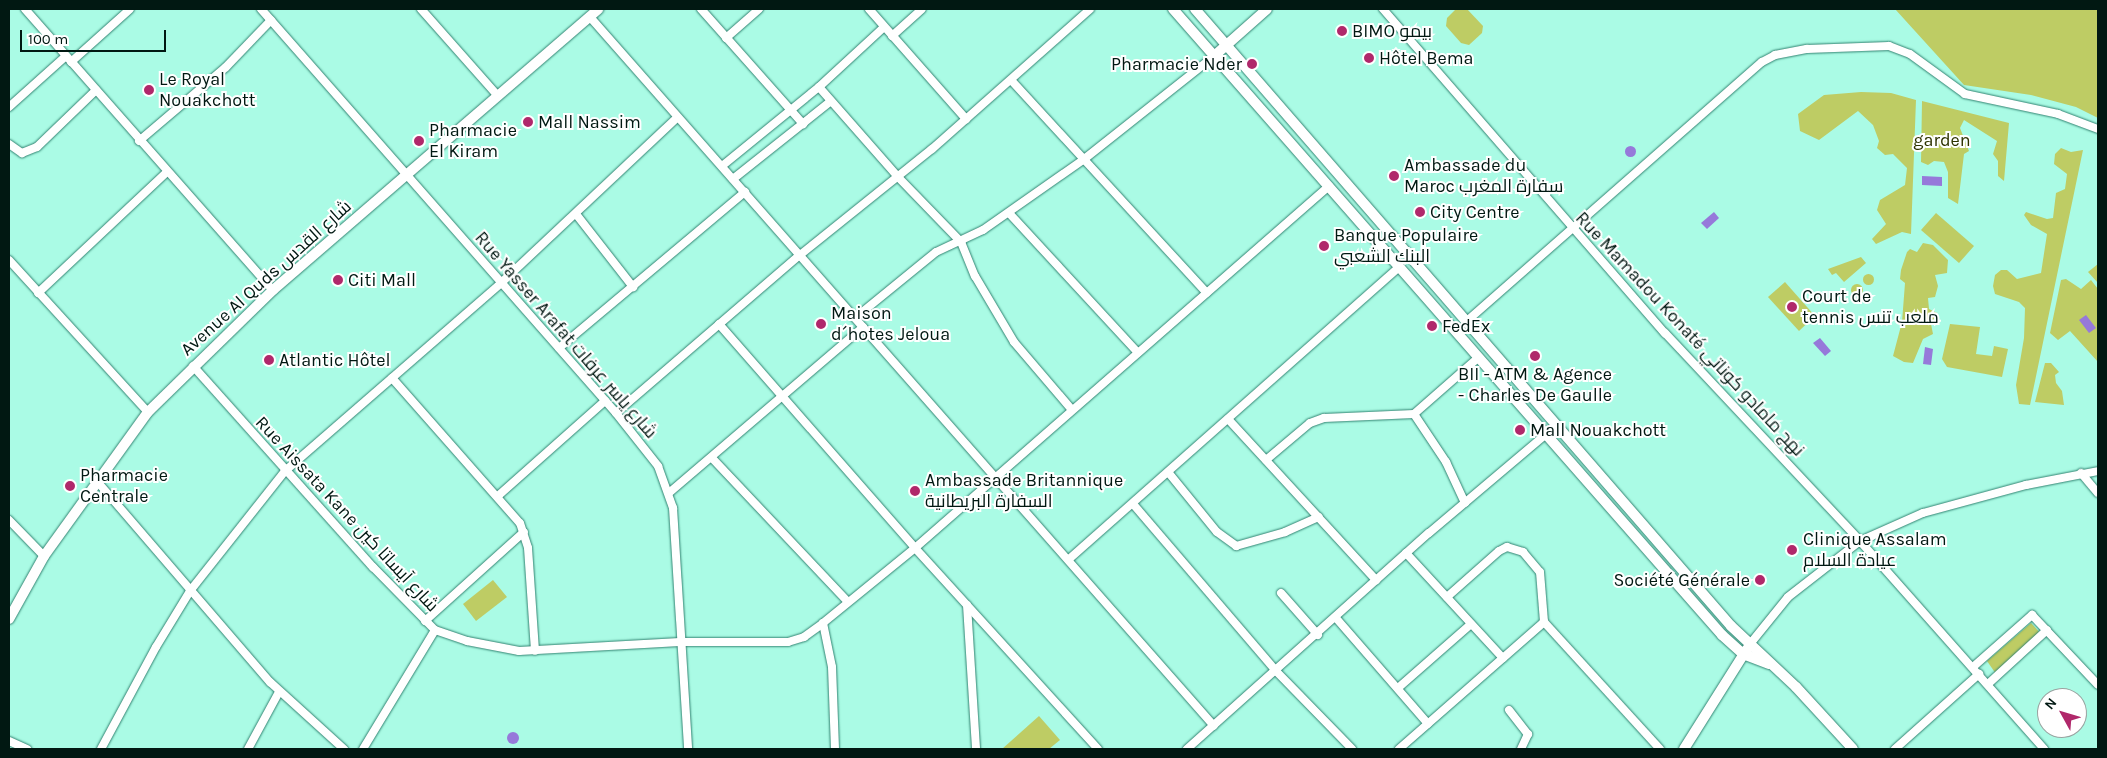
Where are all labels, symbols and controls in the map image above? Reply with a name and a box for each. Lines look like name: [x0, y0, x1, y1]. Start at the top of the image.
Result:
scale bar: [22, 20, 169, 52]
place label: BIMO بيمو: [1352, 20, 1432, 42]
marker: BIMO بيمو: [1336, 25, 1348, 37]
text: 100 m: [28, 30, 68, 48]
place label: Hôtel Bema: [1379, 47, 1473, 69]
marker: Hôtel Bema: [1363, 52, 1375, 64]
place label: Pharmacie Nder: [1111, 53, 1242, 75]
marker: Pharmacie Nder: [1246, 58, 1258, 70]
place label: Le Royal Nouakchott: [159, 69, 256, 112]
marker: Le Royal Nouakchott: [143, 84, 155, 96]
place label: Mall Nassim: [538, 111, 641, 133]
marker: Mall Nassim: [522, 116, 534, 128]
place label: Pharmacie El Kiram: [429, 120, 517, 162]
park label: garden: [1913, 129, 1971, 151]
marker: Pharmacie El Kiram: [413, 135, 425, 147]
place label: Ambassade du Maroc سفارة المغرب: [1404, 155, 1563, 198]
marker: Ambassade du Maroc سفارة المغرب: [1388, 170, 1400, 182]
street label: Avenue Al Quds شارع القدس: [176, 196, 356, 360]
place label: City Centre: [1430, 201, 1519, 223]
marker: City Centre: [1414, 206, 1426, 218]
street label: Rue Mamadou Konaté نهج مامادو كوناتي: [1571, 207, 1809, 461]
place label: Banque Populaire البنك الشعبي: [1334, 225, 1478, 268]
street label: Rue Yasser Arafat شارع ياسر عرفات: [470, 227, 662, 443]
marker: Banque Populaire البنك الشعبي: [1318, 240, 1330, 252]
place label: Citi Mall: [348, 269, 416, 291]
marker: Citi Mall: [332, 274, 344, 286]
place label: Court de tennis ملعب تنس: [1802, 286, 1939, 328]
marker: Court de tennis ملعب تنس: [1786, 301, 1798, 313]
place label: Maison d´hotes Jeloua: [831, 303, 950, 346]
place label: FedEx: [1442, 315, 1490, 337]
marker: Maison d´hotes Jeloua: [815, 318, 827, 330]
marker: FedEx: [1426, 320, 1438, 332]
place label: Atlantic Hôtel: [279, 349, 391, 371]
marker: BII - ATM & Agence - Charles De Gaulle: [1529, 350, 1541, 362]
marker: Atlantic Hôtel: [263, 354, 275, 366]
place label: BII - ATM & Agence - Charles De Gaulle: [1458, 364, 1612, 406]
street label: Rue Aissata Kane شارع آيساتا كين: [251, 412, 443, 616]
place label: Mall Nouakchott: [1530, 419, 1666, 441]
marker: Mall Nouakchott: [1514, 424, 1526, 436]
place label: Pharmacie Centrale: [80, 465, 168, 508]
place label: Ambassade Britannique السفارة البريطانية: [925, 470, 1123, 512]
marker: Pharmacie Centrale: [64, 480, 76, 492]
marker: Ambassade Britannique السفارة البريطانية: [909, 485, 921, 497]
place label: Clinique Assalam عيادة السلام: [1803, 529, 1947, 572]
marker: Clinique Assalam عيادة السلام: [1785, 543, 1799, 557]
place label: Société Générale: [1613, 569, 1750, 591]
marker: Société Générale: [1754, 574, 1766, 586]
north arrow: [2037, 688, 2087, 738]
text: N: [2041, 695, 2060, 713]

